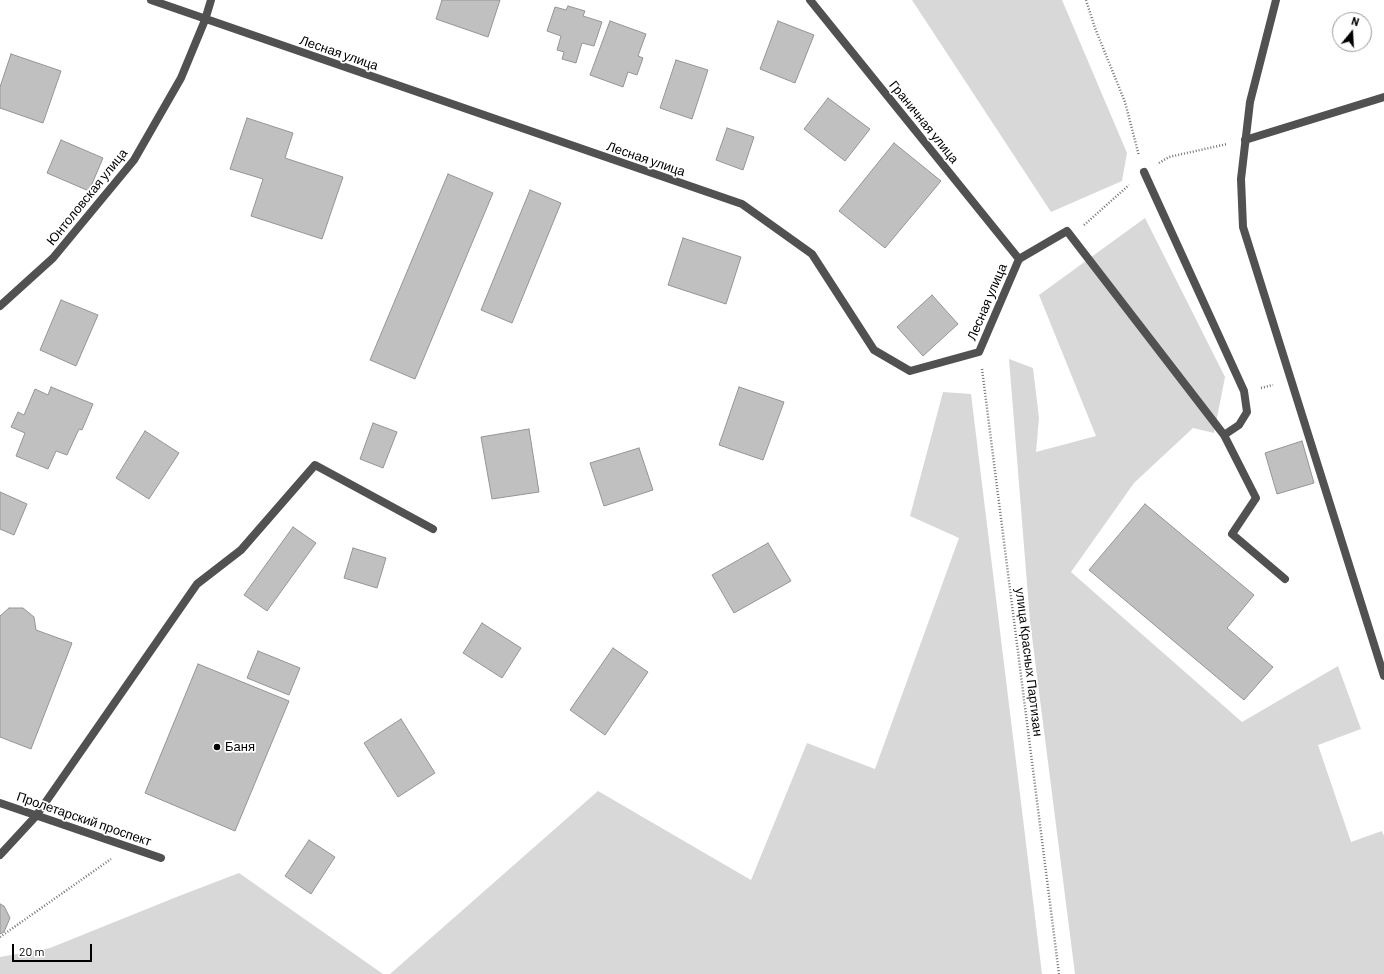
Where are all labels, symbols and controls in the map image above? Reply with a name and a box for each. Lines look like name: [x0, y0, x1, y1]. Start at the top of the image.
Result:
north arrow: [1332, 12, 1372, 52]
text: N: [1350, 14, 1361, 28]
street label: Лесная улица: [298, 32, 380, 74]
street label: Граничная улица: [886, 78, 962, 166]
street label: Лесная улица: [605, 138, 687, 180]
street label: Юнтоловская улица: [43, 146, 131, 248]
street label: Лесная улица: [964, 261, 1010, 343]
street label: улица Красных Партизан: [1012, 587, 1046, 737]
place label: Баня: [225, 739, 255, 755]
marker: Баня: [212, 742, 222, 752]
street label: Пролетарский проспект: [15, 789, 153, 849]
scale bar: [14, 936, 94, 962]
text: 20 m: [19, 944, 45, 958]

